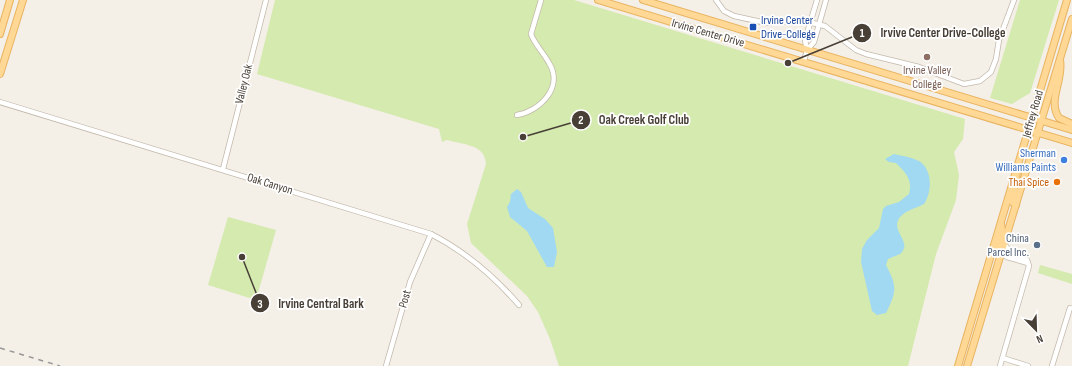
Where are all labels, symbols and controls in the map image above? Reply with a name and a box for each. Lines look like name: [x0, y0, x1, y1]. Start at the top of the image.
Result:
place label: Irvine Center Drive-College: [761, 13, 816, 42]
street label: Irvine Center Drive: [670, 15, 746, 51]
callout: Irvive Center Drive-College: [852, 20, 1013, 45]
marker: Irvine Center Drive-College: [748, 22, 758, 32]
text: Irvive Center Drive-College: [880, 25, 1006, 41]
text: 1: [860, 26, 865, 41]
marker: Irvine Valley College: [922, 52, 932, 62]
street label: Valley Oak: [232, 62, 256, 105]
place label: Irvine Valley College: [903, 63, 951, 92]
street label: Jeffrey Road: [1019, 89, 1047, 140]
callout: Oak Creek Golf Club: [571, 107, 698, 132]
text: Oak Creek Golf Club: [599, 112, 690, 128]
text: 2: [578, 113, 584, 128]
place label: Sherman Williams Paints: [996, 146, 1056, 175]
marker: Sherman Williams Paints: [1059, 155, 1069, 165]
street label: Oak Canyon: [245, 170, 295, 198]
place label: Thai Spice: [1008, 175, 1049, 190]
marker: Thai Spice: [1052, 177, 1062, 187]
place label: China Parcel Inc.: [988, 231, 1029, 260]
marker: China Parcel Inc.: [1032, 240, 1042, 250]
street label: Post: [395, 288, 415, 310]
callout: Irvine Central Bark: [250, 291, 372, 316]
text: Irvine Central Bark: [278, 296, 364, 312]
text: 3: [257, 297, 263, 312]
north arrow: [1016, 310, 1056, 350]
text: N: [1034, 332, 1045, 346]

